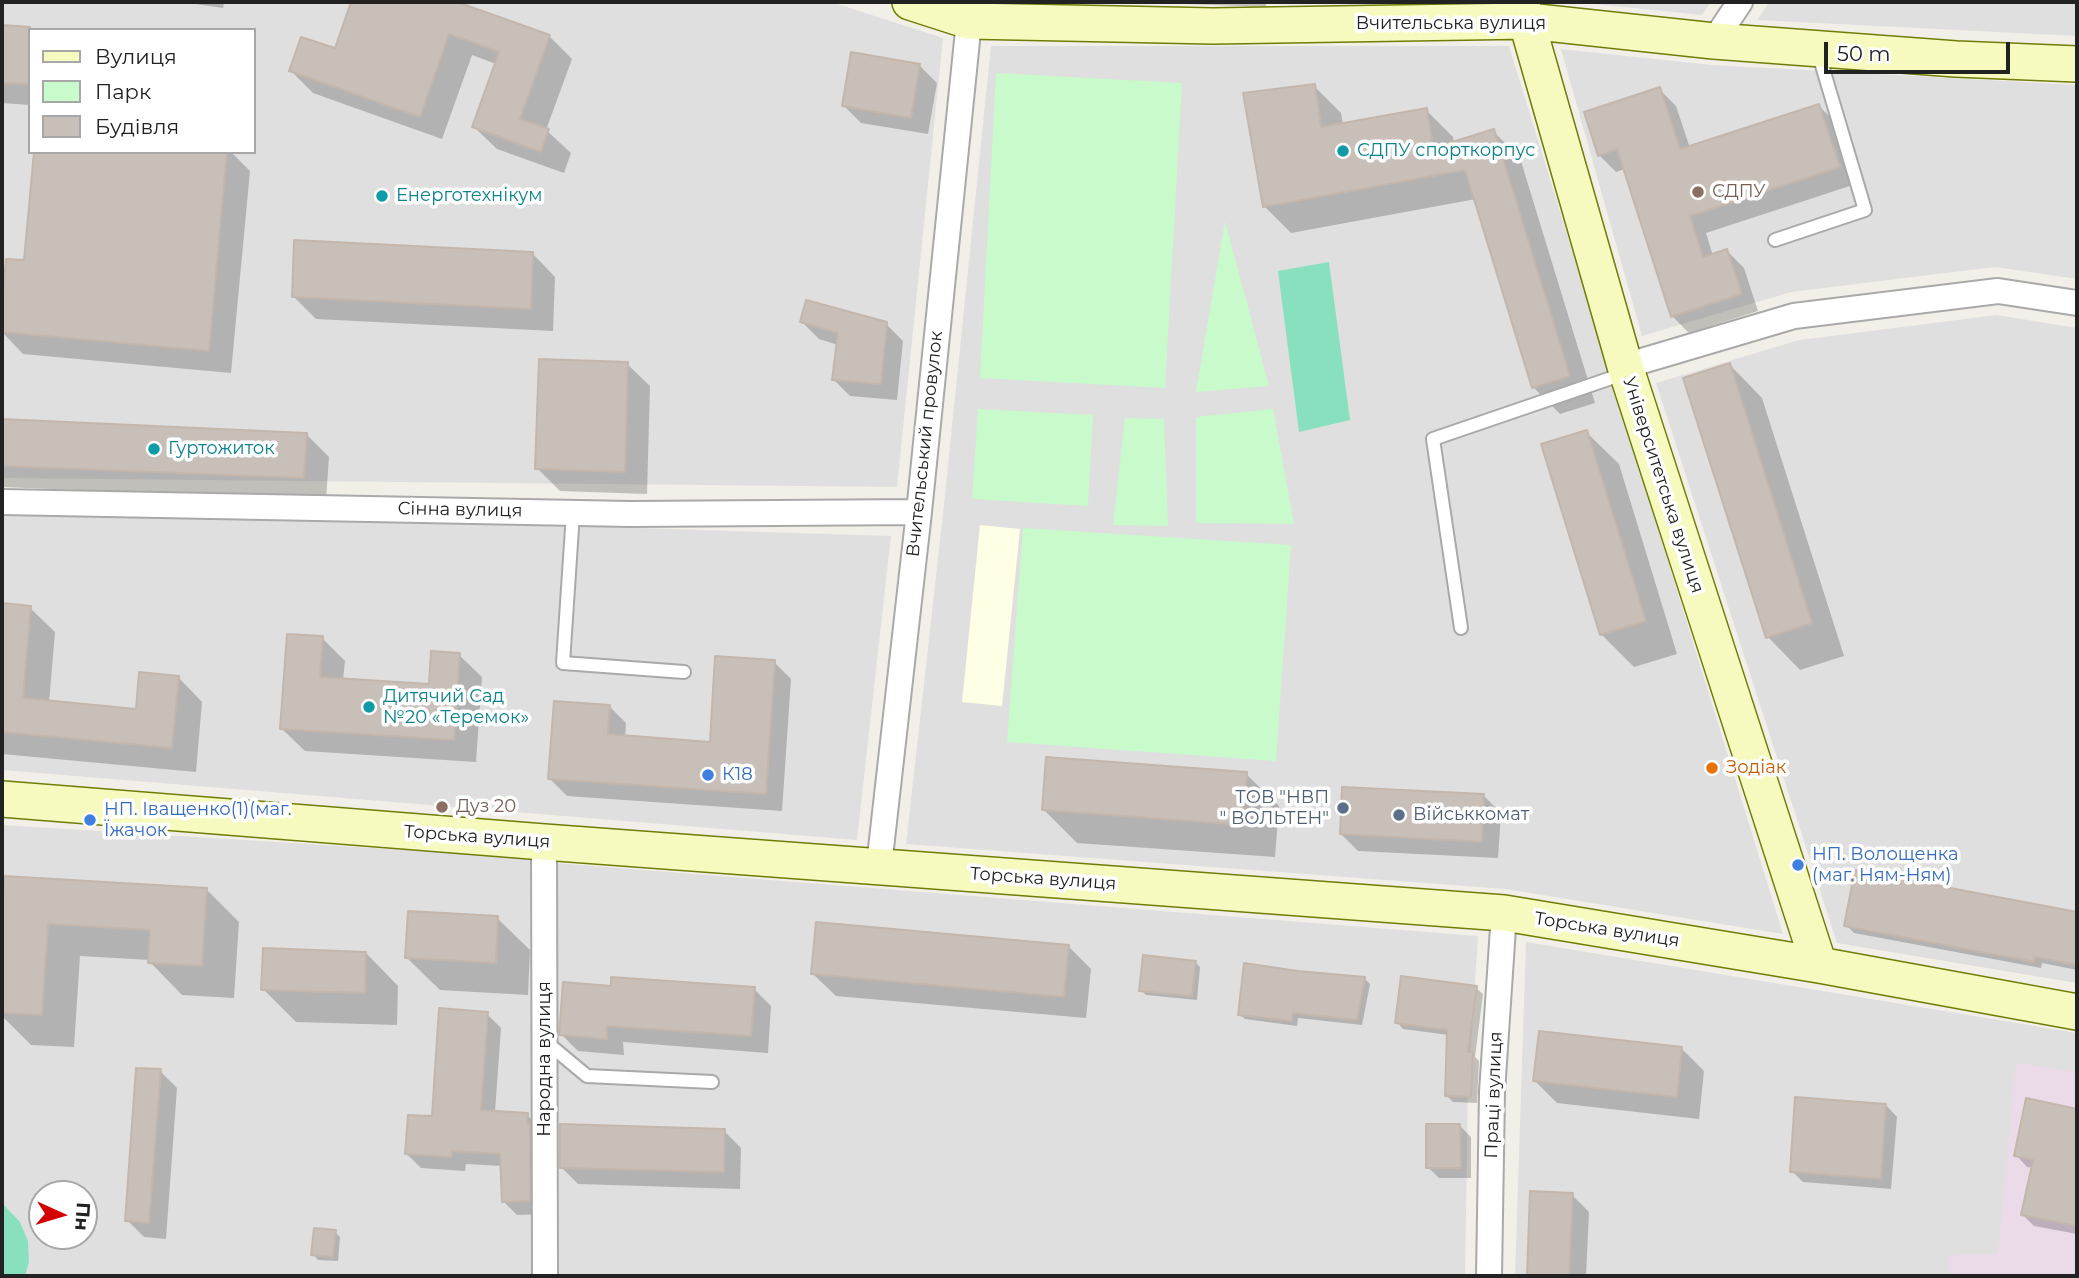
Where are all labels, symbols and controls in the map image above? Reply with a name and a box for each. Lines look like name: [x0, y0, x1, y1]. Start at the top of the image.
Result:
street label: Вчительська вулиця: [1356, 13, 1546, 35]
legend: [28, 28, 256, 154]
scale bar: [1827, 28, 2012, 72]
text: 50 m: [1837, 41, 1891, 66]
text: Вулиця: [95, 44, 177, 69]
text: Парк: [95, 79, 151, 104]
text: Будівля: [95, 114, 179, 139]
place label: СДПУ спорткорпус: [1357, 140, 1535, 162]
marker: СДПУ спорткорпус: [1335, 143, 1351, 159]
place label: СДПУ: [1712, 181, 1766, 203]
marker: СДПУ: [1690, 184, 1706, 200]
place label: Енерготехнікум: [396, 185, 543, 207]
marker: Енерготехнікум: [374, 188, 390, 204]
street label: Вчительський провулок: [902, 330, 948, 558]
street label: Університетська вулиця: [1618, 374, 1708, 596]
place label: Гуртожиток: [168, 438, 275, 460]
marker: Гуртожиток: [146, 441, 162, 457]
street label: Сінна вулиця: [397, 498, 523, 522]
place label: Дитячий Сад №20 «Теремок»: [383, 686, 529, 728]
marker: Дитячий Сад №20 «Теремок»: [361, 699, 377, 715]
place label: Зодіак: [1726, 757, 1786, 779]
marker: Зодіак: [1704, 760, 1720, 776]
place label: К18: [722, 764, 753, 786]
marker: К18: [700, 767, 716, 783]
place label: ТОВ "НВП " ВОЛЬТЕН": [1219, 787, 1329, 830]
place label: Дуз 20: [456, 796, 516, 818]
place label: НП. Іващенко(1)(маг. Їжачок: [104, 799, 291, 842]
marker: Дуз 20: [434, 799, 450, 815]
marker: ТОВ "НВП " ВОЛЬТЕН": [1335, 800, 1351, 816]
place label: Військкомат: [1413, 804, 1529, 826]
marker: Військкомат: [1391, 807, 1407, 823]
marker: НП. Іващенко(1)(маг. Їжачок: [82, 812, 98, 828]
street label: Торська вулиця: [403, 821, 551, 853]
place label: НП. Волощенка (маг. Ням-Ням): [1812, 844, 1959, 886]
marker: НП. Волощенка (маг. Ням-Ням): [1790, 857, 1806, 873]
street label: Торська вулиця: [969, 863, 1117, 895]
street label: Торська вулиця: [1533, 908, 1681, 952]
street label: Народна вулиця: [534, 981, 556, 1137]
street label: Праці вулиця: [1481, 1031, 1507, 1159]
north arrow: [28, 1180, 98, 1250]
text: Пн: [70, 1201, 95, 1231]

